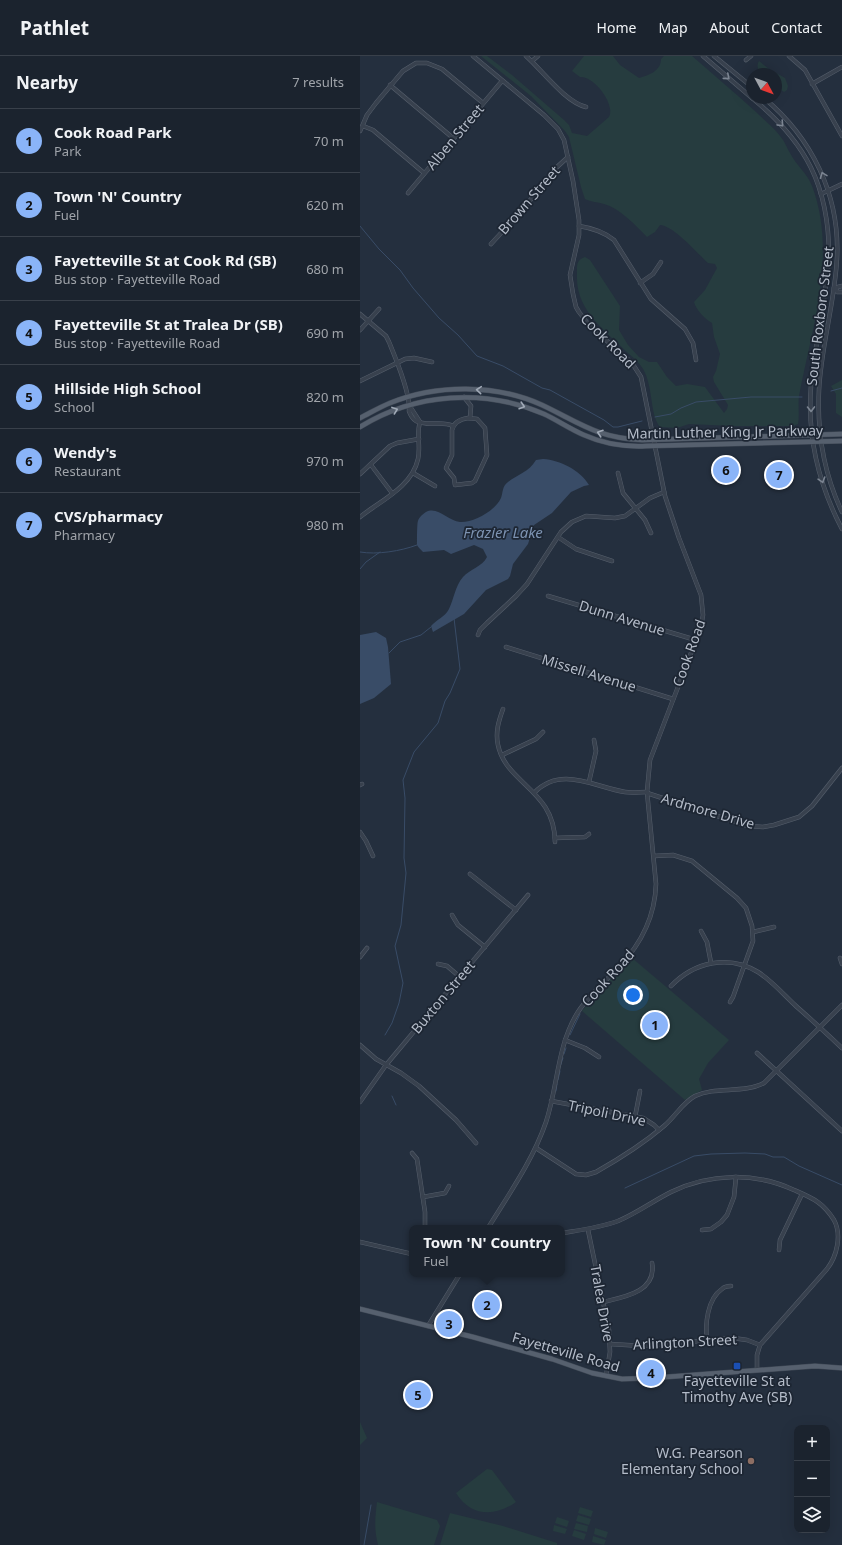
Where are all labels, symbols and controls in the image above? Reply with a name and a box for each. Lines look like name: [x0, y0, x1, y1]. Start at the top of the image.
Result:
text: Pathlet: [20, 15, 89, 41]
text: Home: [597, 18, 636, 37]
text: Map: [658, 18, 688, 37]
text: About: [710, 18, 749, 37]
text: Contact: [771, 18, 822, 37]
north arrow: [746, 68, 782, 104]
text: Nearby: [16, 71, 78, 94]
one-way arrow: [723, 72, 730, 79]
text: 7 results: [292, 73, 344, 91]
street label: Alben Street: [421, 100, 488, 174]
one-way arrow: [776, 119, 784, 127]
text: Cook Road Park: [54, 122, 171, 142]
text: 1: [25, 132, 33, 150]
text: 70 m: [314, 132, 344, 150]
text: Park: [54, 142, 81, 160]
street label: Brown Street: [494, 161, 564, 238]
one-way arrow: [819, 172, 827, 179]
text: Town 'N' Country: [54, 186, 182, 206]
text: 2: [25, 196, 33, 214]
text: 620 m: [306, 196, 344, 214]
text: Fuel: [54, 206, 79, 224]
street label: South Roxboro Street: [802, 245, 837, 387]
text: Fayetteville St at Cook Rd (SB): [54, 250, 277, 270]
text: 3: [25, 260, 33, 278]
text: 680 m: [306, 260, 344, 278]
text: Bus stop · Fayetteville Road: [54, 270, 220, 288]
street label: Cook Road: [577, 309, 640, 372]
text: Fayetteville St at Tralea Dr (SB): [54, 314, 283, 334]
text: 4: [25, 324, 33, 342]
text: 690 m: [306, 324, 344, 342]
text: Bus stop · Fayetteville Road: [54, 334, 220, 352]
text: Hillside High School: [54, 378, 201, 398]
one-way arrow: [476, 386, 482, 395]
text: 5: [25, 388, 33, 406]
text: 820 m: [306, 388, 344, 406]
text: School: [54, 398, 95, 416]
one-way arrow: [519, 401, 526, 410]
one-way arrow: [391, 406, 398, 414]
one-way arrow: [807, 406, 815, 412]
street label: Martin Luther King Jr Parkway: [627, 420, 824, 443]
one-way arrow: [597, 429, 604, 438]
text: Wendy's: [54, 442, 117, 462]
text: 6: [25, 452, 33, 470]
text: 970 m: [306, 452, 344, 470]
pin: 6: [713, 455, 739, 485]
pin: 7: [766, 460, 792, 490]
text: Restaurant: [54, 462, 121, 480]
one-way arrow: [817, 477, 826, 484]
text: CVS/pharmacy: [54, 506, 163, 526]
text: 7: [25, 516, 33, 534]
text: 980 m: [306, 516, 344, 534]
water label: Frazier Lake: [463, 522, 543, 542]
text: Pharmacy: [54, 526, 115, 544]
street label: Dunn Avenue: [577, 595, 668, 640]
street label: Cook Road: [668, 616, 710, 689]
street label: Missell Avenue: [540, 649, 639, 696]
street label: Ardmore Drive: [659, 788, 757, 833]
street label: Cook Road: [577, 945, 638, 1010]
street label: Buxton Street: [406, 956, 479, 1037]
your location: [623, 985, 643, 1005]
pin: 1: [642, 1010, 668, 1040]
street label: Tripoli Drive: [566, 1095, 648, 1130]
popup: [409, 1225, 565, 1277]
text: Town 'N' Country: [423, 1232, 551, 1252]
text: Fuel: [423, 1252, 449, 1270]
street label: Tralea Drive: [586, 1263, 619, 1343]
pin: 2: [474, 1290, 500, 1320]
pin: 3: [436, 1309, 462, 1339]
street label: Fayetteville Road: [510, 1327, 622, 1376]
street label: Arlington Street: [632, 1329, 737, 1354]
pin: 4: [638, 1358, 664, 1388]
marker: Fayetteville St at Timothy Ave (SB): [732, 1361, 742, 1371]
place label: Fayetteville St at Timothy Ave (SB): [682, 1371, 792, 1406]
pin: 5: [405, 1380, 431, 1410]
map controls: [794, 1425, 830, 1533]
button: +: [794, 1425, 830, 1461]
place label: W.G. Pearson Elementary School: [621, 1443, 743, 1478]
marker: W.G. Pearson Elementary School: [746, 1456, 756, 1466]
button: −: [794, 1461, 830, 1497]
button: layers: [794, 1497, 830, 1533]

